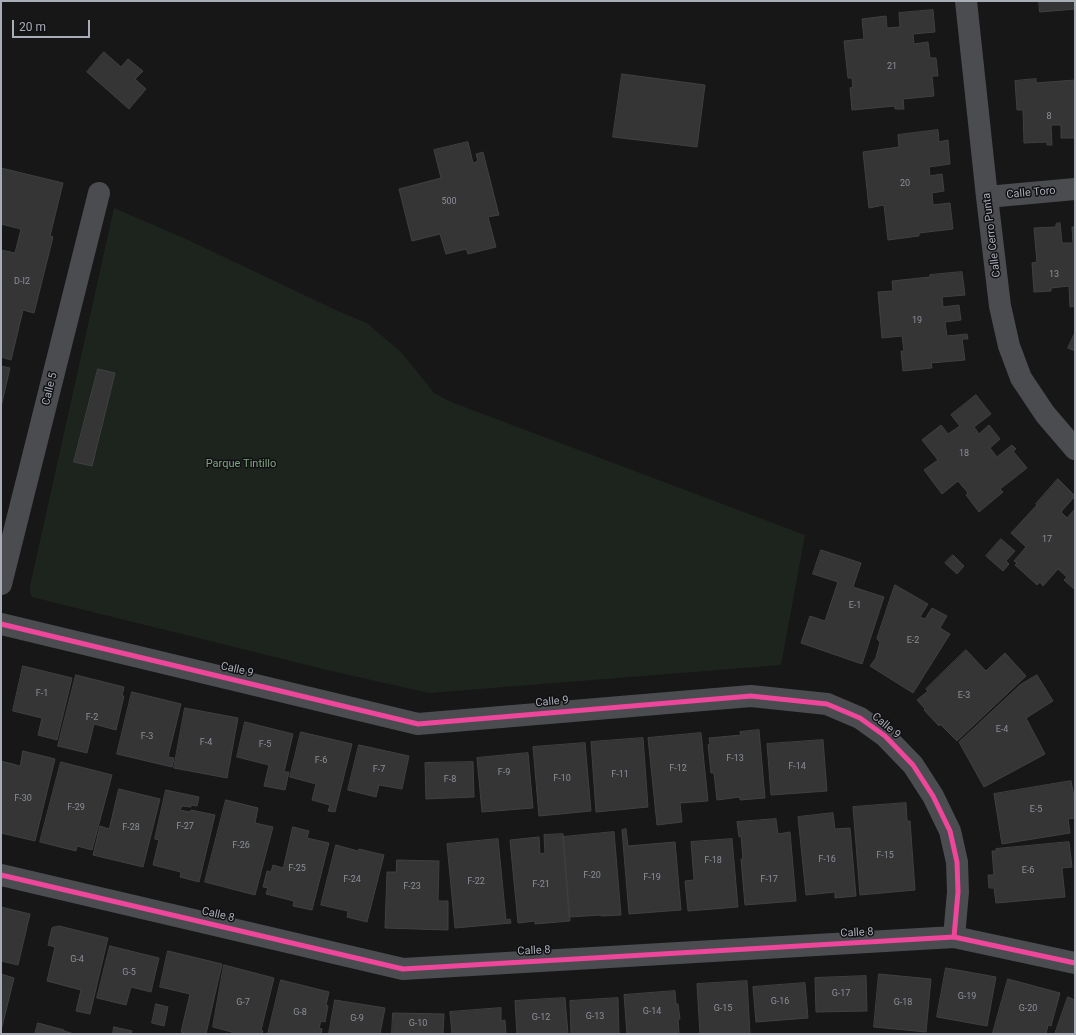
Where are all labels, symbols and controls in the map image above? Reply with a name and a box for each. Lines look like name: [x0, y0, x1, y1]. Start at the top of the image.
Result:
scale bar: [14, 12, 92, 38]
text: 20 m: [19, 20, 46, 34]
house number: 21: [887, 62, 897, 72]
house number: 8: [1046, 112, 1052, 122]
house number: 20: [900, 179, 910, 189]
street label: Calle Toro: [1006, 184, 1056, 202]
street label: Calle Cerro Punta: [980, 192, 1004, 278]
house number: 500: [441, 197, 457, 207]
house number: 13: [1049, 270, 1059, 280]
house number: D-I2: [14, 277, 30, 287]
house number: 19: [912, 316, 922, 326]
street label: Calle 5: [40, 371, 60, 407]
house number: 18: [959, 449, 969, 459]
park label: Parque Tintillo: [206, 457, 276, 471]
house number: 17: [1042, 535, 1052, 545]
house number: E-1: [849, 601, 861, 611]
house number: E-2: [907, 636, 919, 646]
street label: Calle 9: [219, 660, 255, 680]
house number: F-1: [36, 689, 48, 699]
house number: E-3: [958, 691, 970, 701]
street label: Calle 9: [535, 694, 569, 710]
street label: Calle 9: [869, 710, 903, 742]
house number: F-2: [86, 713, 98, 723]
house number: E-4: [996, 725, 1008, 735]
house number: F-3: [141, 732, 153, 742]
house number: F-4: [200, 738, 212, 748]
house number: F-5: [259, 740, 271, 750]
house number: F-13: [726, 754, 744, 764]
house number: F-6: [315, 756, 327, 766]
house number: F-14: [788, 762, 806, 772]
house number: F-12: [669, 764, 687, 774]
house number: F-7: [373, 765, 385, 775]
house number: F-9: [498, 768, 510, 778]
house number: F-11: [611, 770, 629, 780]
house number: F-10: [553, 774, 571, 784]
house number: F-8: [444, 775, 456, 785]
house number: F-30: [14, 794, 32, 804]
house number: F-29: [67, 803, 85, 813]
house number: E-5: [1030, 805, 1042, 815]
house number: F-27: [176, 822, 194, 832]
house number: F-28: [122, 823, 140, 833]
house number: F-26: [232, 841, 250, 851]
house number: F-15: [876, 851, 894, 861]
house number: F-16: [818, 855, 836, 865]
house number: F-18: [704, 856, 722, 866]
house number: F-25: [288, 864, 306, 874]
house number: E-6: [1022, 866, 1034, 876]
house number: F-20: [583, 871, 601, 881]
house number: F-19: [643, 873, 661, 883]
house number: F-24: [343, 875, 361, 885]
house number: F-17: [760, 875, 778, 885]
house number: F-22: [467, 877, 485, 887]
house number: F-21: [532, 880, 550, 890]
house number: F-23: [403, 882, 421, 892]
street label: Calle 8: [200, 905, 236, 925]
street label: Calle 8: [840, 926, 874, 940]
street label: Calle 8: [517, 944, 551, 958]
house number: G-4: [70, 955, 84, 965]
house number: G-5: [122, 968, 136, 978]
house number: G-17: [832, 989, 850, 999]
house number: G-19: [958, 992, 976, 1002]
house number: G-16: [771, 997, 789, 1007]
house number: G-7: [236, 998, 250, 1008]
house number: G-18: [894, 998, 912, 1008]
house number: G-15: [714, 1004, 732, 1014]
house number: G-20: [1019, 1004, 1037, 1014]
house number: G-14: [643, 1007, 661, 1017]
house number: G-8: [293, 1008, 307, 1018]
house number: G-13: [586, 1012, 604, 1022]
house number: G-12: [532, 1013, 550, 1023]
house number: G-9: [350, 1014, 364, 1024]
house number: G-10: [409, 1019, 427, 1029]

